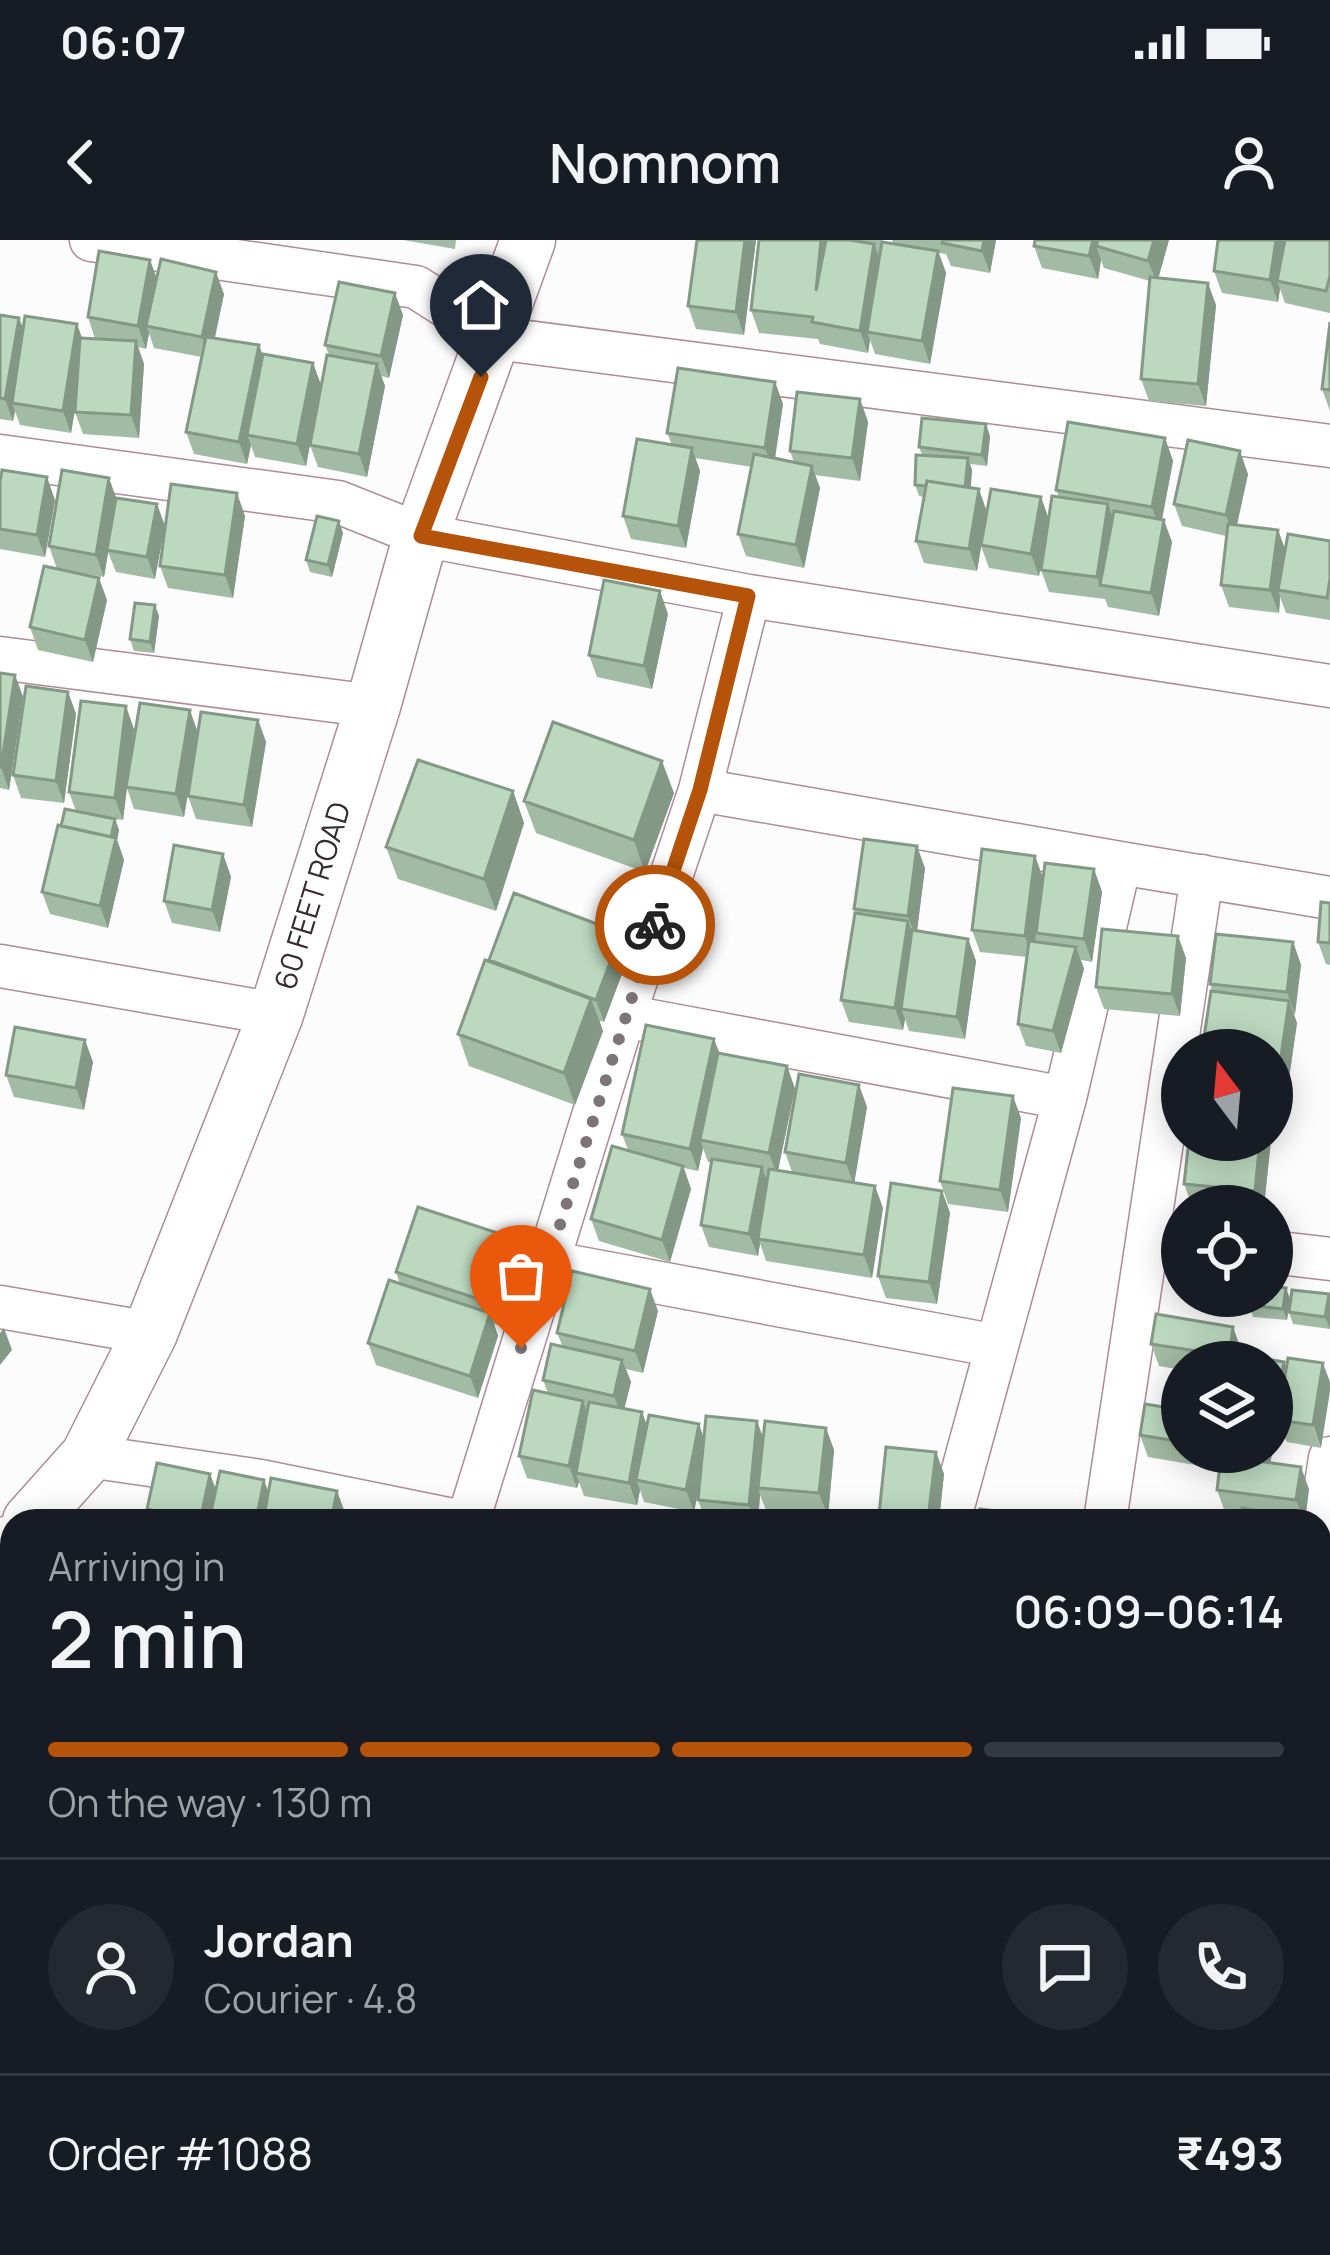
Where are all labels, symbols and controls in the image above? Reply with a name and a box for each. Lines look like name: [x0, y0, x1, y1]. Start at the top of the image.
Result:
text: 06:07: [60, 11, 187, 73]
text: Nomnom: [549, 125, 781, 199]
icon: back: [48, 129, 114, 195]
icon: person: [1216, 129, 1282, 195]
pin: [430, 254, 532, 377]
icon: home: [448, 272, 514, 338]
street label: 60 FEET ROAD: [264, 797, 360, 995]
courier: [595, 865, 715, 985]
icon: bike: [622, 892, 688, 958]
north arrow: [1161, 1029, 1293, 1161]
map controls: [1161, 1029, 1293, 1473]
button: locate: [1161, 1185, 1293, 1317]
pin: [470, 1225, 572, 1348]
icon: bag: [488, 1243, 554, 1309]
button: layers: [1161, 1341, 1293, 1473]
text: Arriving in: [48, 1539, 225, 1593]
text: 06:09–06:14: [1014, 1580, 1284, 1642]
text: 2 min: [48, 1585, 247, 1691]
text: On the way · 130 m: [48, 1775, 372, 1829]
button: person: [48, 1904, 174, 2030]
button: chat: [1002, 1904, 1128, 2030]
button: phone: [1158, 1904, 1284, 2030]
text: Jordan: [204, 1909, 354, 1971]
text: Courier · 4.8: [204, 1971, 417, 2025]
text: Order #1088: [48, 2122, 313, 2184]
text: ₹493: [1176, 2122, 1284, 2184]

